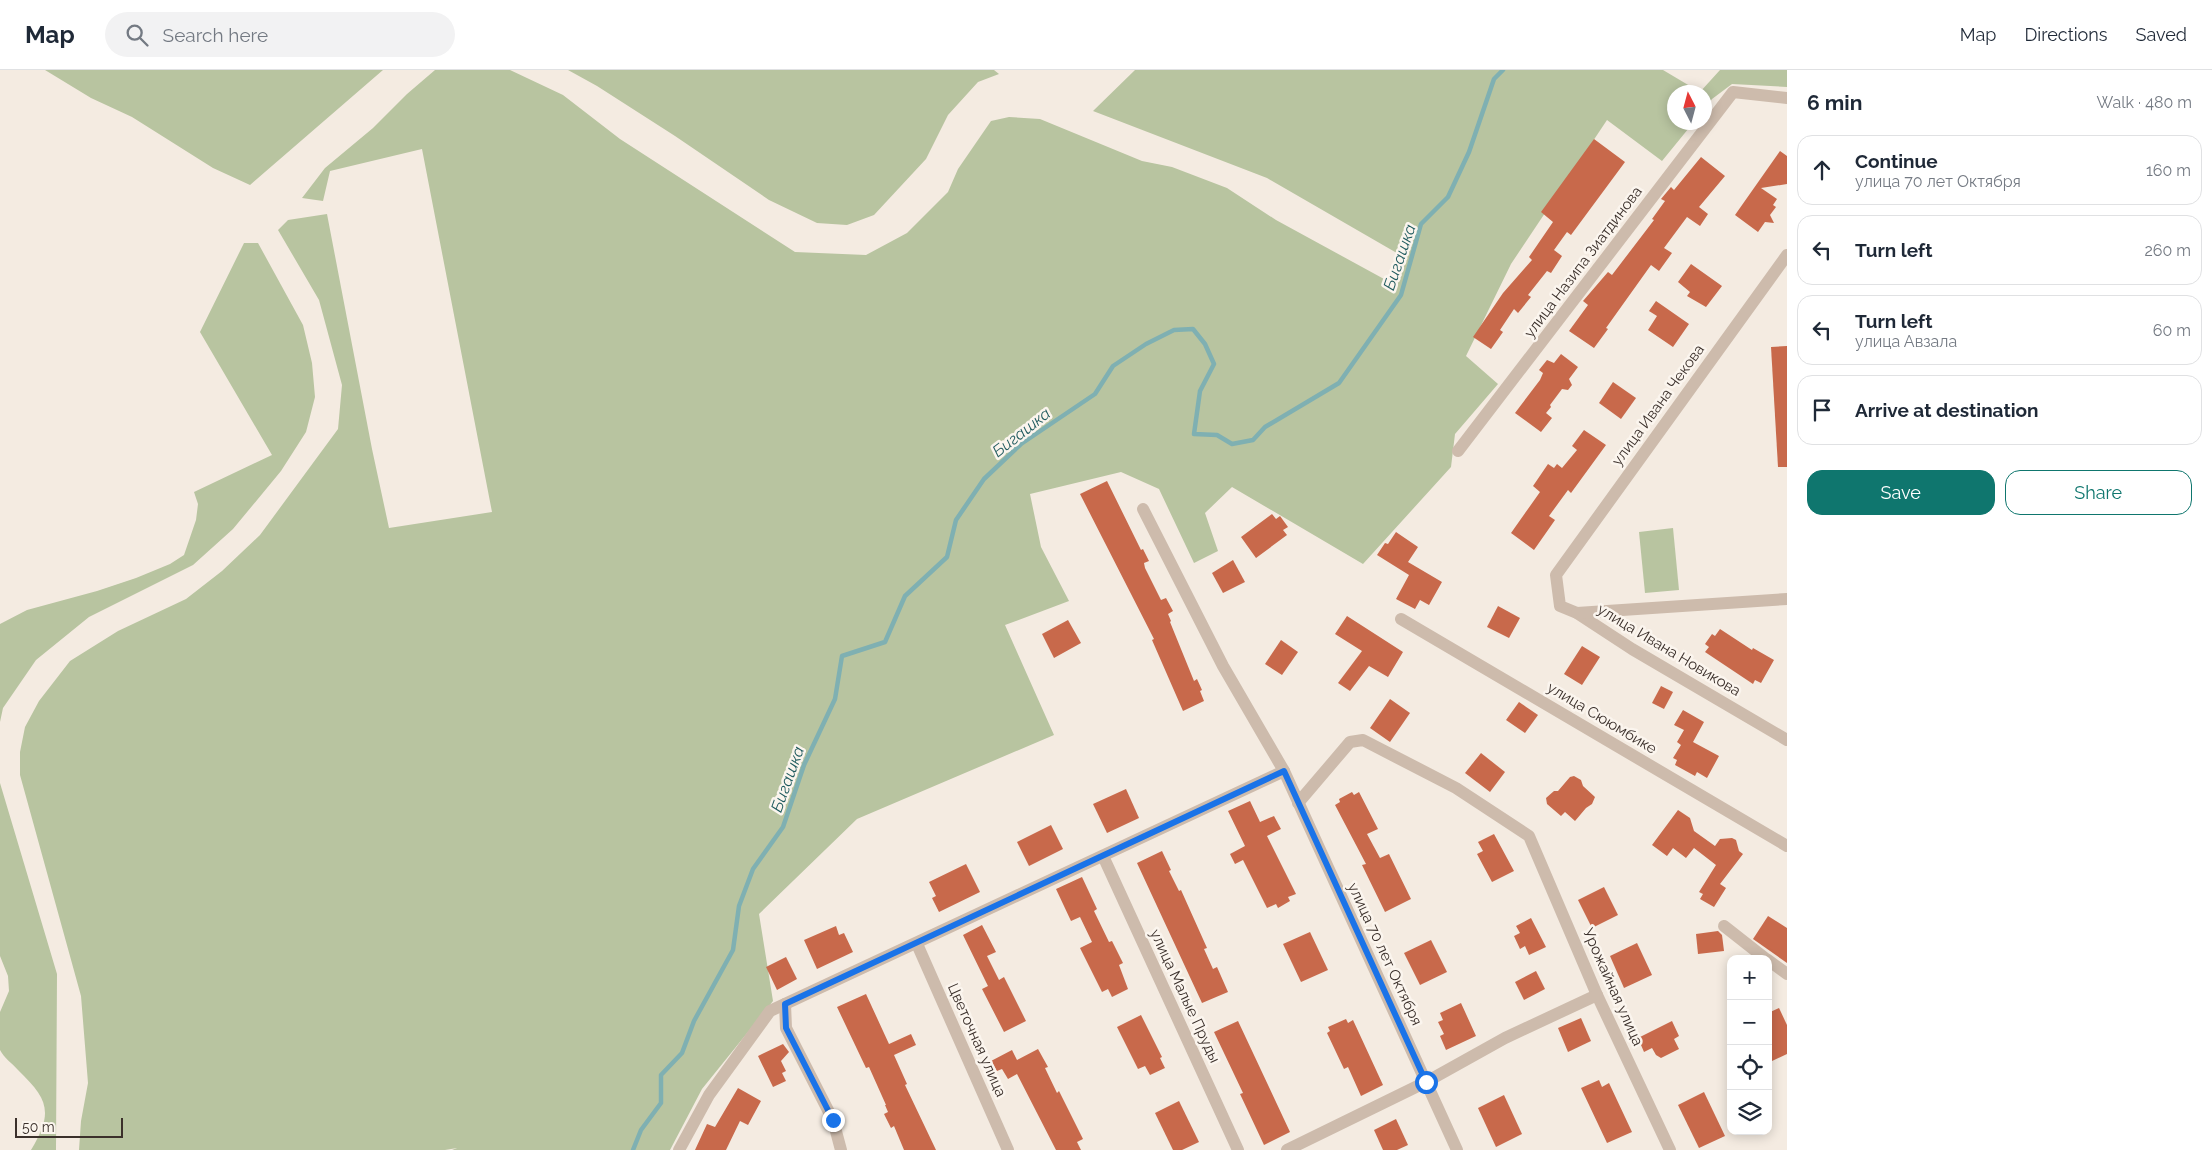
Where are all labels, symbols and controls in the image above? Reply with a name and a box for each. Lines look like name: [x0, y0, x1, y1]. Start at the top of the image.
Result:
search box: [105, 12, 455, 57]
text: Map: [25, 20, 75, 49]
icon: search: [123, 21, 151, 49]
text: Search here: [163, 24, 268, 46]
text: Map: [1960, 24, 1996, 45]
text: Directions: [2024, 24, 2108, 45]
text: Saved: [2136, 24, 2187, 45]
north arrow: [1667, 85, 1712, 130]
text: 6 min: [1807, 90, 1862, 115]
text: Walk · 480 m: [2097, 93, 2192, 112]
text: Continue: [1855, 150, 1938, 172]
icon: ahead: [1808, 156, 1836, 184]
text: 160 m: [2146, 161, 2191, 180]
text: улица 70 лет Октября: [1855, 172, 2021, 191]
street label: улица Назипа Зиатдинова: [1520, 183, 1646, 341]
water label: Бигашка: [1379, 221, 1420, 293]
icon: left: [1808, 236, 1836, 264]
text: Turn left: [1855, 239, 1932, 261]
text: 260 m: [2144, 241, 2191, 260]
text: Turn left: [1855, 310, 1932, 332]
icon: left: [1808, 316, 1836, 344]
text: 60 m: [2153, 321, 2191, 340]
text: улица Авзала: [1855, 332, 1957, 351]
street label: улица Ивана Чекова: [1608, 341, 1708, 469]
icon: arrive: [1808, 396, 1836, 424]
text: Arrive at destination: [1855, 399, 2039, 421]
water label: Бигашка: [988, 404, 1054, 461]
button: Save: [1807, 470, 1995, 515]
button: Share: [2005, 470, 2192, 515]
street label: улица Ивана Новикова: [1594, 600, 1744, 700]
street label: улица Сююмбике: [1544, 678, 1660, 758]
water label: Бигашка: [767, 743, 808, 815]
street label: улица 70 лет Октября: [1344, 880, 1426, 1028]
street label: Урожайная улица: [1579, 925, 1647, 1049]
street label: улица Малые Пруды: [1146, 926, 1224, 1066]
map controls: [1727, 955, 1772, 1135]
button: +: [1727, 955, 1772, 1000]
street label: Цветочная улица: [944, 981, 1010, 1099]
button: −: [1727, 1000, 1772, 1045]
button: locate: [1727, 1045, 1772, 1090]
route start: [1415, 1071, 1438, 1094]
button: layers: [1727, 1090, 1772, 1135]
route end: [822, 1109, 845, 1132]
scale bar: [15, 1115, 122, 1138]
text: 50 m: [22, 1119, 55, 1135]

